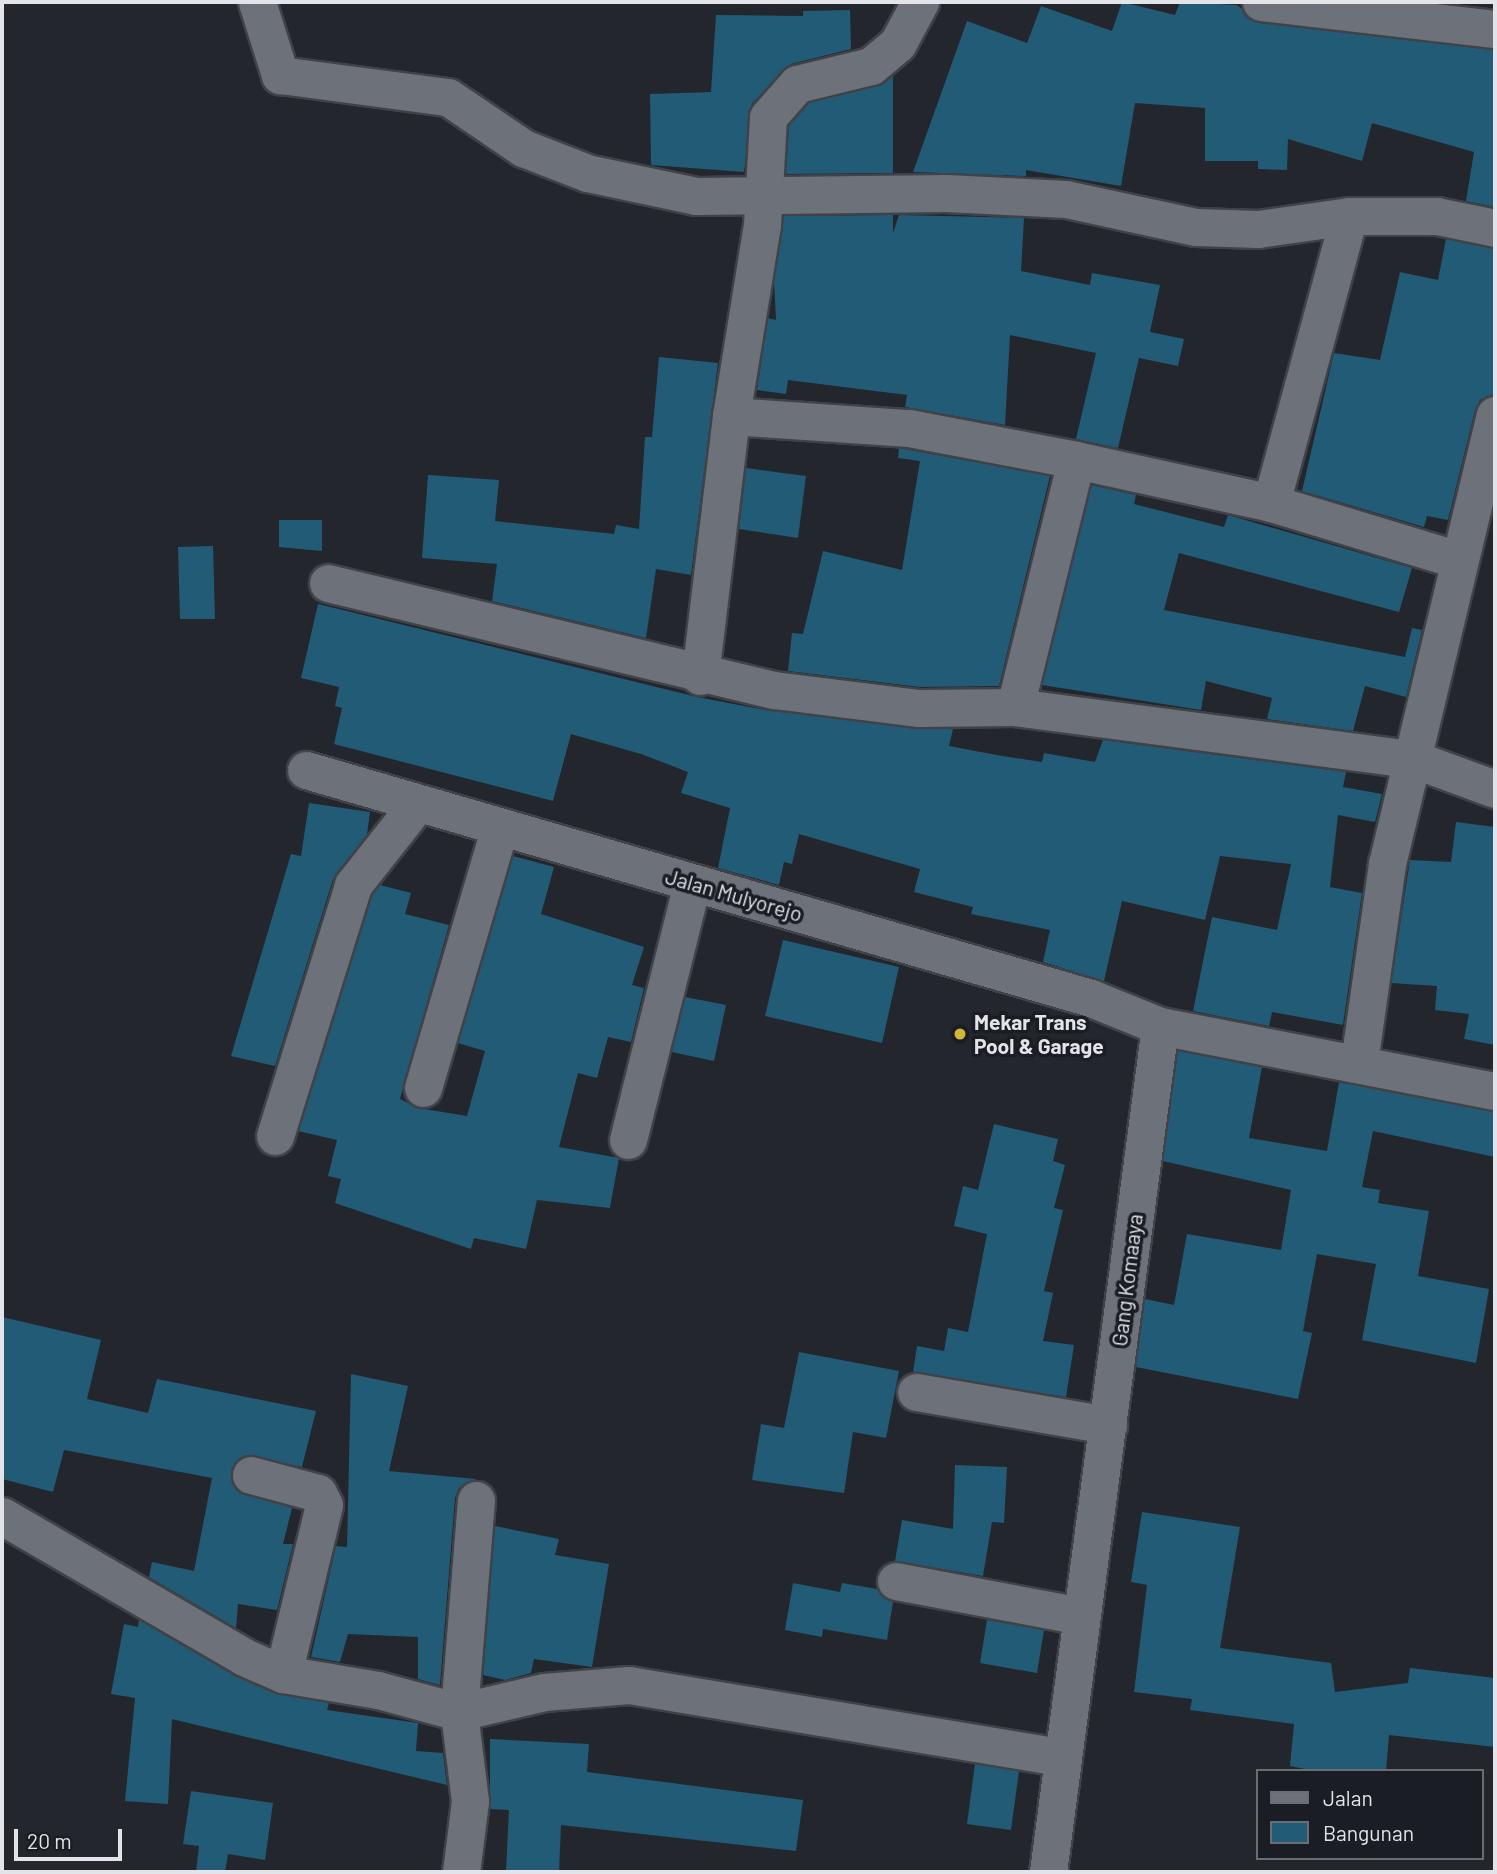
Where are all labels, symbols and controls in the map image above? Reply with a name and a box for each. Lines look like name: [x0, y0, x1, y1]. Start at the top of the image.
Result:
street label: Jalan Mulyorejo: [663, 863, 805, 927]
place label: Mekar Trans Pool & Garage: [974, 1009, 1104, 1059]
marker: Mekar Trans Pool & Garage: [952, 1026, 968, 1042]
street label: Gang Komaaya: [1106, 1212, 1148, 1348]
legend: [1256, 1769, 1483, 1860]
text: Jalan: [1323, 1785, 1373, 1810]
scale bar: [18, 1814, 126, 1858]
text: Bangunan: [1323, 1820, 1414, 1845]
text: 20 m: [27, 1828, 72, 1853]

